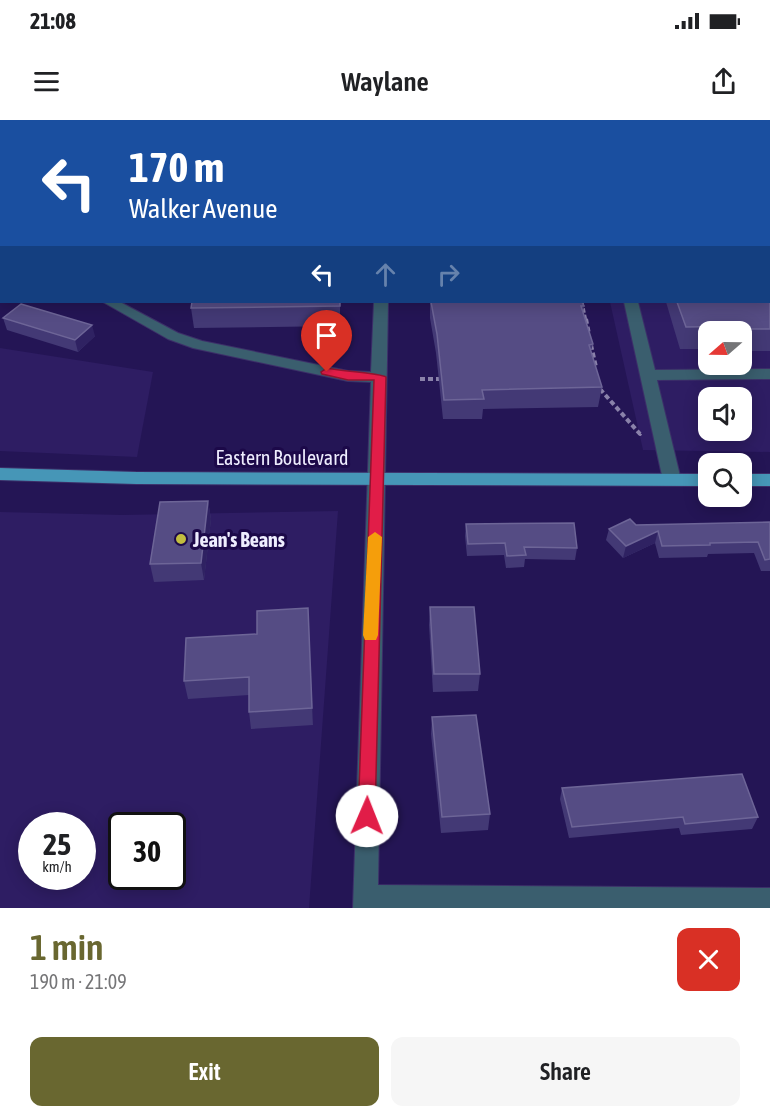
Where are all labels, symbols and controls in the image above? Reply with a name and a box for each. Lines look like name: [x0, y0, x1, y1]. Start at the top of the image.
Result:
text: 21:08: [30, 8, 76, 34]
icon: menu: [30, 65, 63, 98]
icon: share: [707, 65, 740, 98]
text: Waylane: [341, 66, 429, 97]
text: 170 m: [129, 143, 224, 191]
icon: left: [30, 144, 108, 222]
text: Walker Avenue: [129, 193, 277, 224]
icon: left: [306, 258, 339, 291]
icon: ahead: [369, 258, 402, 291]
icon: right: [432, 258, 465, 291]
pin: [301, 310, 352, 372]
icon: arrive: [310, 319, 343, 352]
north arrow: [698, 321, 752, 375]
map controls: [698, 321, 752, 507]
button: sound: [698, 387, 752, 441]
street label: Eastern Boulevard: [215, 446, 349, 469]
button: search: [698, 453, 752, 507]
place label: Jean's Beans: [192, 528, 285, 551]
marker: Jean's Beans: [174, 532, 188, 546]
position arrow: [335, 784, 399, 848]
speed limit sign: 30: [108, 812, 186, 890]
text: 25: [43, 827, 71, 861]
text: km/h: [42, 858, 72, 875]
text: 1 min: [30, 926, 104, 968]
button: close: [677, 928, 740, 991]
text: 190 m · 21:09: [30, 970, 127, 993]
button: Exit: [30, 1037, 379, 1106]
button: Share: [391, 1037, 740, 1106]

